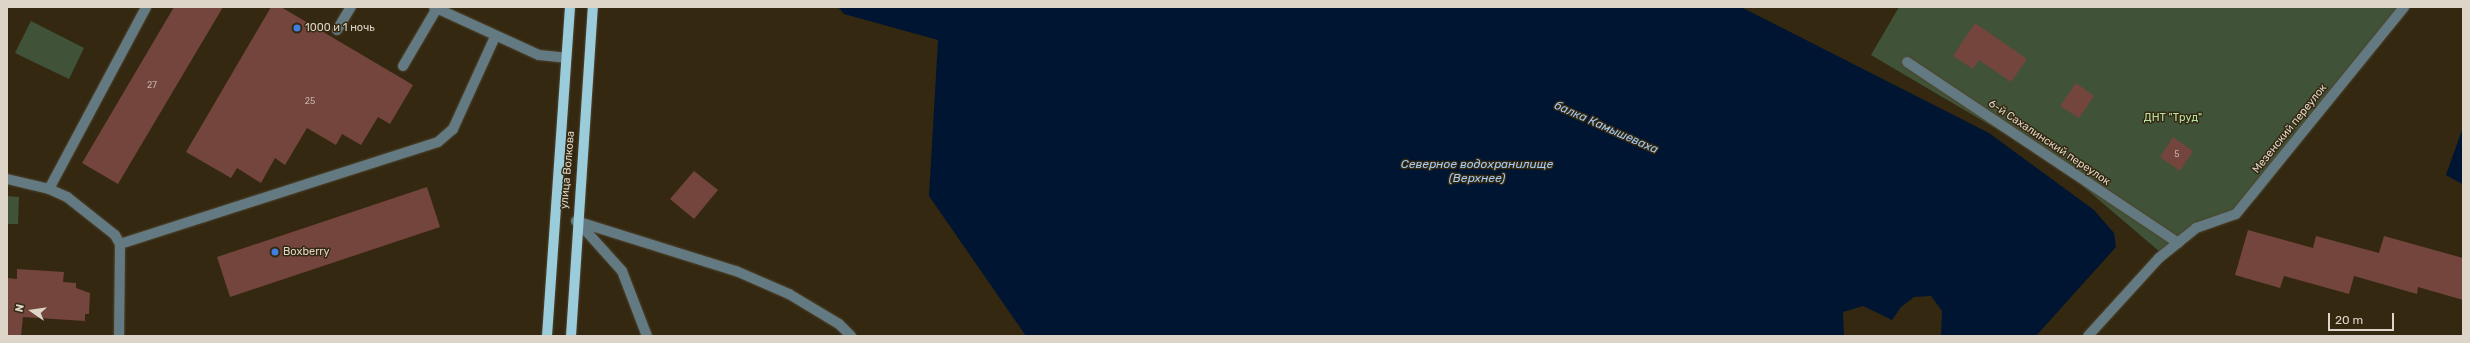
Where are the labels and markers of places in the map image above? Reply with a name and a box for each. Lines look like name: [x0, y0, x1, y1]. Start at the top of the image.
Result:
place label: 1000 и 1 ночь: [305, 21, 375, 35]
marker: 1000 и 1 ночь: [292, 23, 302, 33]
place label: Boxberry: [283, 245, 330, 259]
marker: Boxberry: [270, 247, 280, 257]

